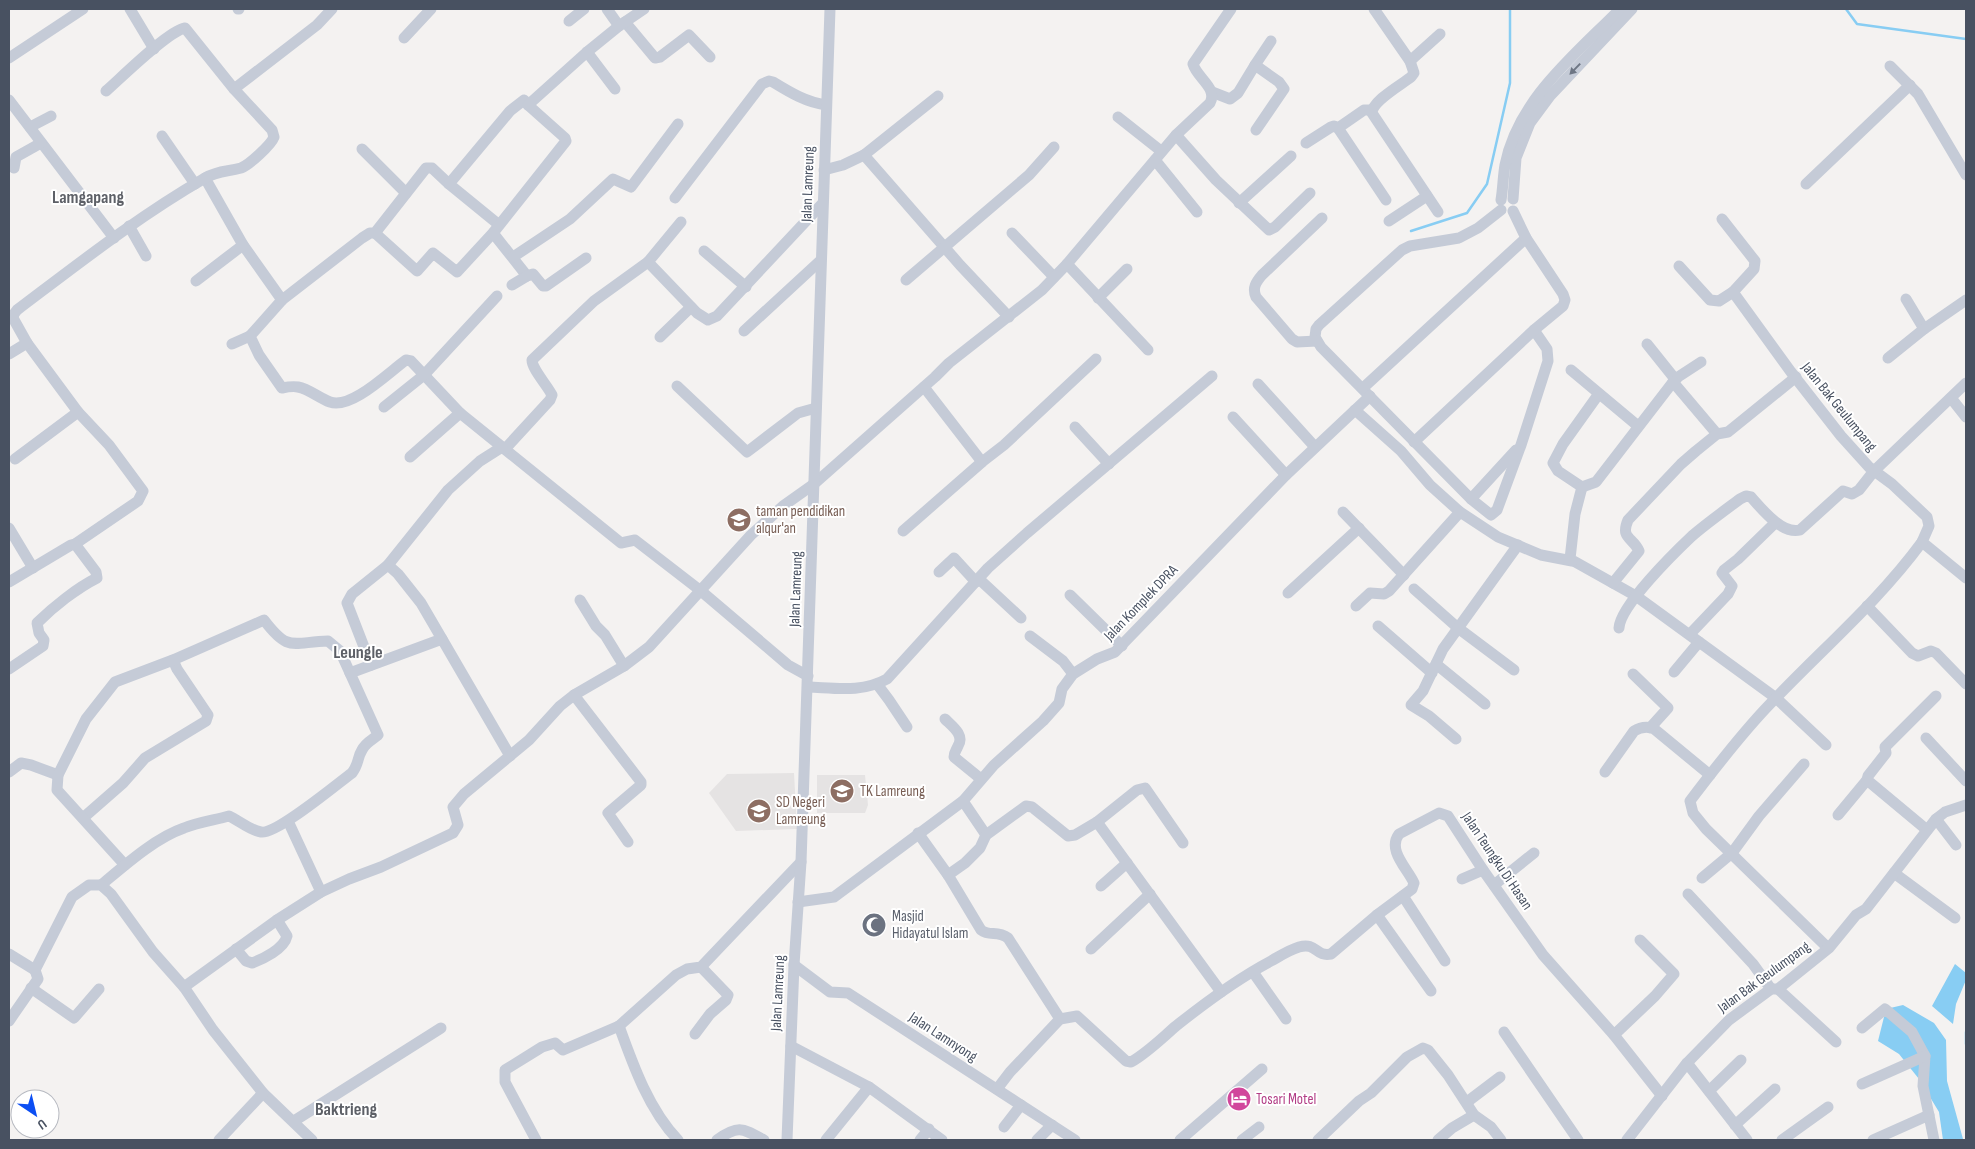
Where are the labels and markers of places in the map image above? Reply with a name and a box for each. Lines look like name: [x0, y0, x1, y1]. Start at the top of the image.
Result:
place label: taman pendidikan alqur'an: [756, 502, 845, 538]
school or university icon: taman pendidikan alqur'an: [726, 507, 752, 533]
school or university icon: TK Lamreung: [829, 778, 855, 804]
place label: TK Lamreung: [860, 782, 925, 801]
place label: SD Negeri Lamreung: [776, 793, 826, 829]
school or university icon: SD Negeri Lamreung: [746, 798, 772, 824]
place label: Masjid Hidayatul Islam: [892, 907, 968, 943]
mosque icon: Masjid Hidayatul Islam: [861, 912, 887, 938]
hotel icon: Tosari Motel: [1226, 1086, 1252, 1112]
place label: Tosari Motel: [1256, 1090, 1316, 1109]

